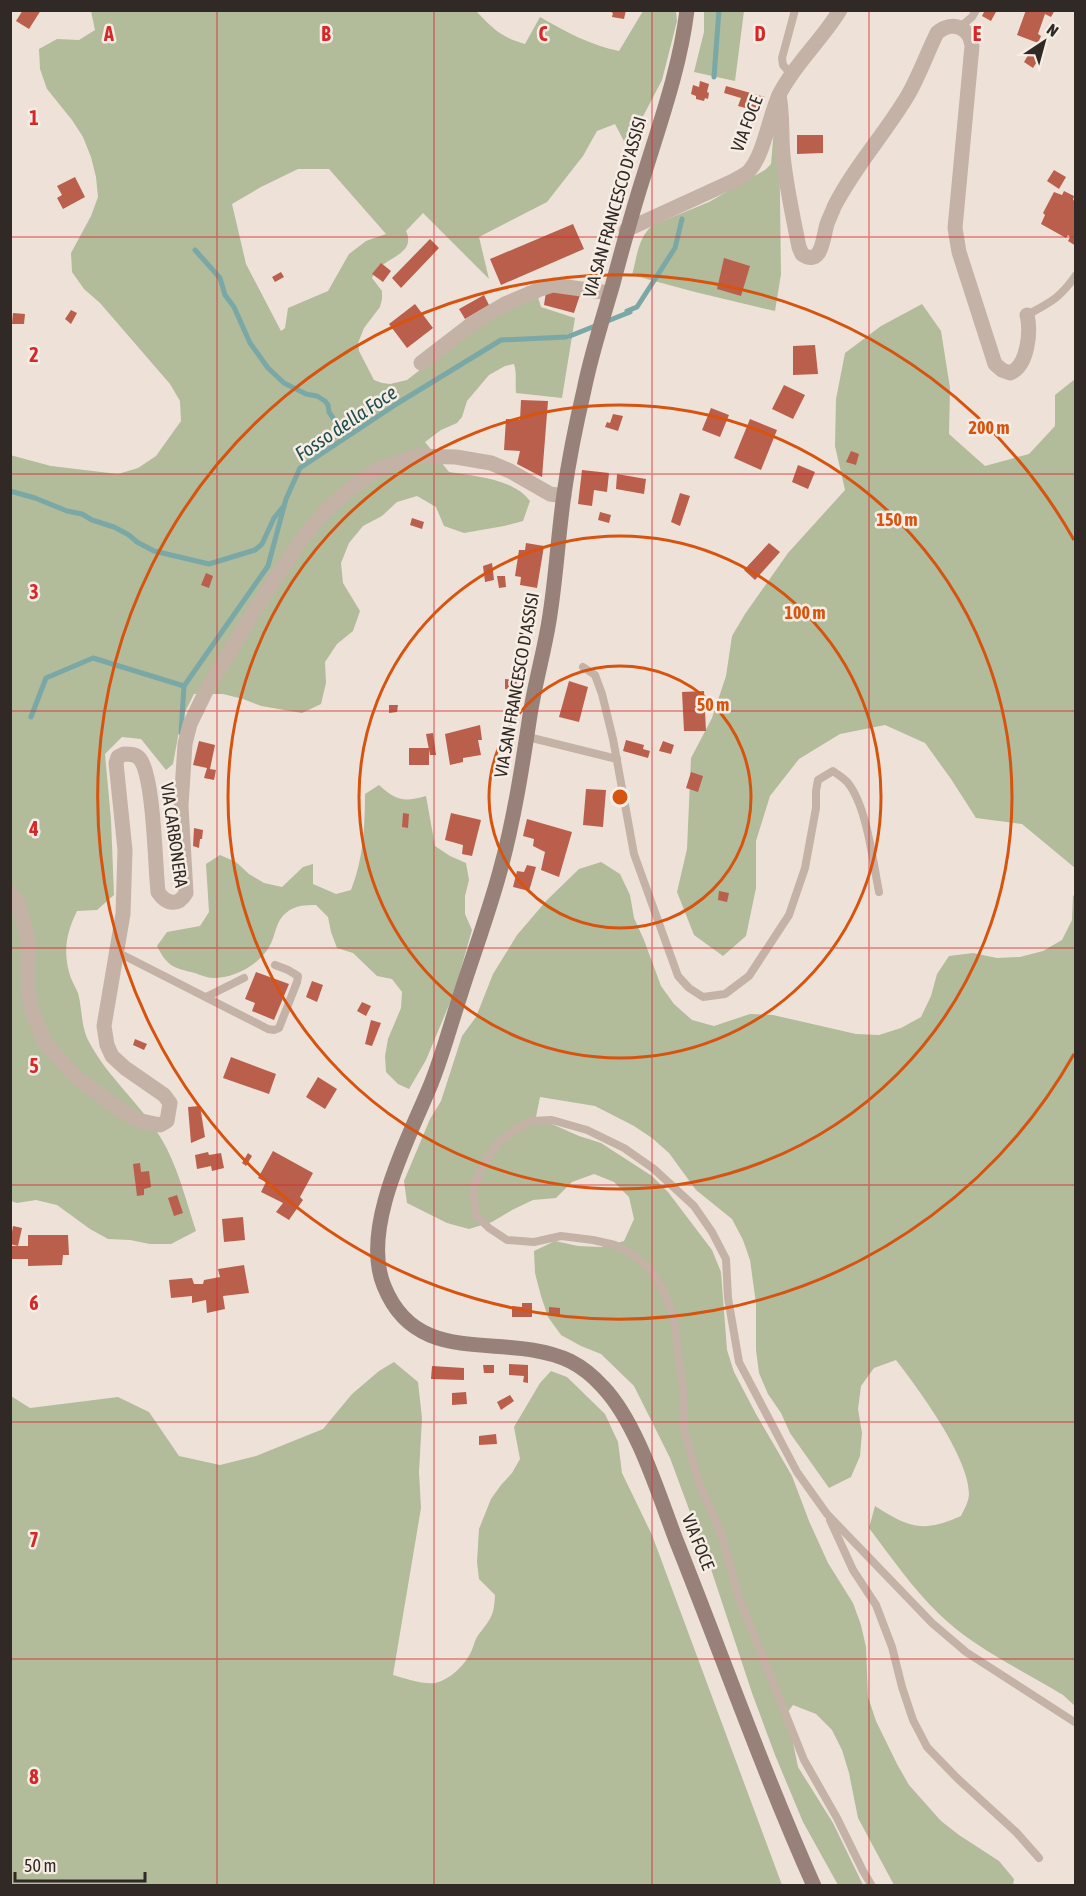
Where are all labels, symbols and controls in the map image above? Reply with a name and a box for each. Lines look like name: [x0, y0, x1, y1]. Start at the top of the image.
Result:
north arrow: [1014, 12, 1074, 72]
text: N: [1044, 20, 1062, 40]
text: A: [103, 22, 114, 45]
text: B: [321, 22, 331, 45]
text: C: [539, 22, 548, 45]
text: D: [754, 22, 766, 45]
text: E: [973, 22, 982, 45]
street label: VIA FOCE: [726, 93, 767, 155]
text: 1: [29, 106, 39, 129]
street label: VIA SAN FRANCESCO D'ASSISI: [579, 114, 650, 300]
text: 2: [29, 343, 39, 366]
water label: Fosso della Foce: [290, 380, 401, 465]
text: 200 m: [969, 417, 1009, 438]
text: 150 m: [877, 509, 917, 530]
text: 3: [29, 580, 39, 603]
street label: VIA SAN FRANCESCO D'ASSISI: [490, 591, 543, 779]
text: 100 m: [785, 602, 825, 623]
text: 50 m: [697, 694, 729, 715]
street label: VIA CARBONERA: [157, 781, 192, 889]
centre of rings: [610, 787, 630, 807]
text: 4: [28, 817, 39, 840]
text: 5: [29, 1054, 39, 1077]
text: 6: [29, 1291, 39, 1314]
street label: VIA FOCE: [678, 1511, 719, 1573]
text: 7: [29, 1528, 39, 1551]
text: 8: [29, 1765, 39, 1788]
scale bar: [15, 1845, 146, 1883]
text: 50 m: [24, 1855, 56, 1876]

